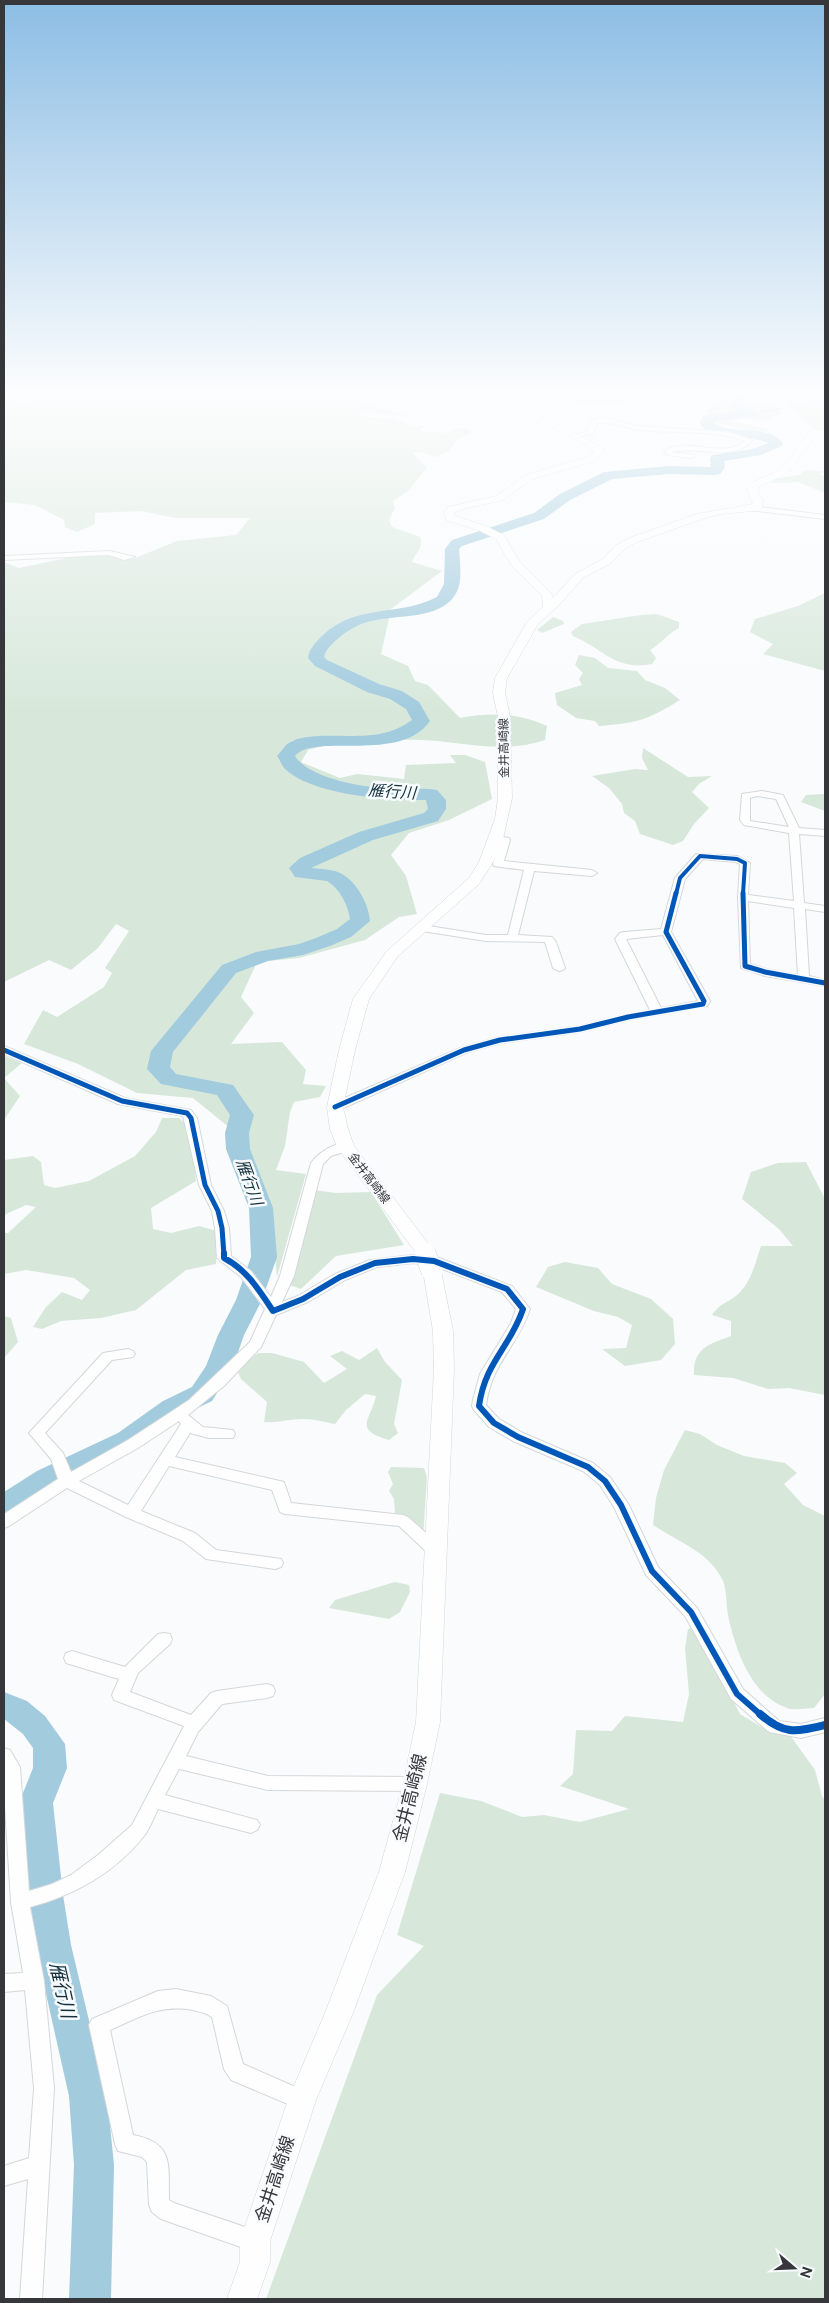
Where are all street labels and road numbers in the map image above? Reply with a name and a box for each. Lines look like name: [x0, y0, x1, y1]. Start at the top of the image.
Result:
street label: 金井高崎線: [496, 718, 512, 778]
street label: 金井高崎線: [345, 1150, 393, 1206]
street label: 金井高崎線: [388, 1752, 431, 1844]
street label: 金井高崎線: [251, 2133, 298, 2225]

